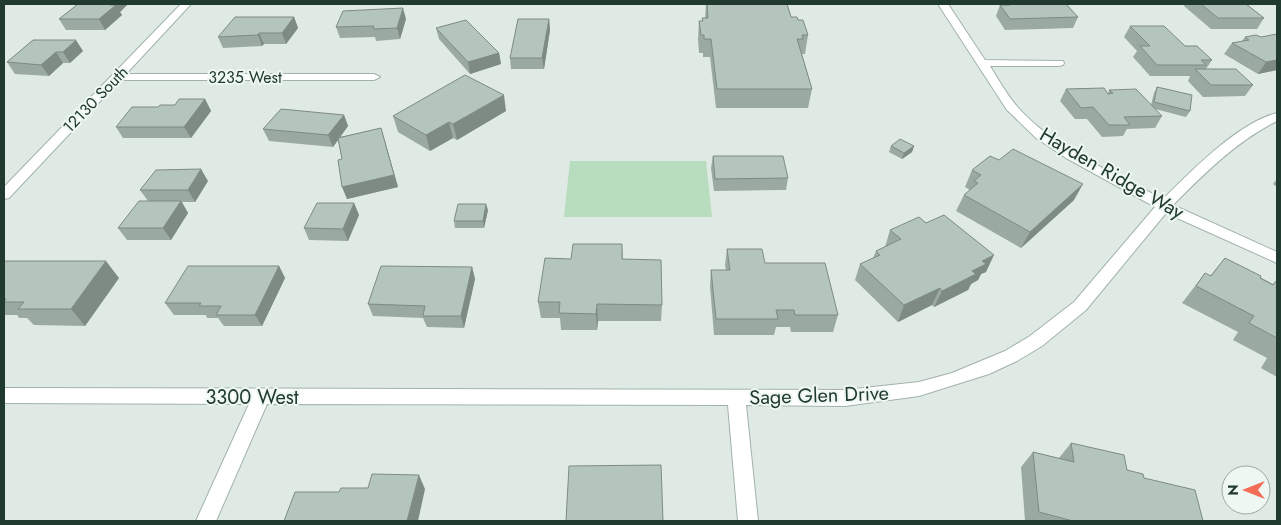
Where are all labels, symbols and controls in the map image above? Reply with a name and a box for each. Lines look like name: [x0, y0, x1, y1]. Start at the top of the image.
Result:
street label: 12130 South: [58, 61, 133, 138]
street label: 3235 West: [208, 66, 282, 89]
street label: Hayden Ridge Way: [1034, 120, 1190, 227]
street label: Sage Glen Drive: [749, 379, 889, 412]
street label: 3300 West: [205, 383, 299, 412]
north arrow: [1221, 465, 1271, 515]
text: N: [1223, 484, 1243, 496]

